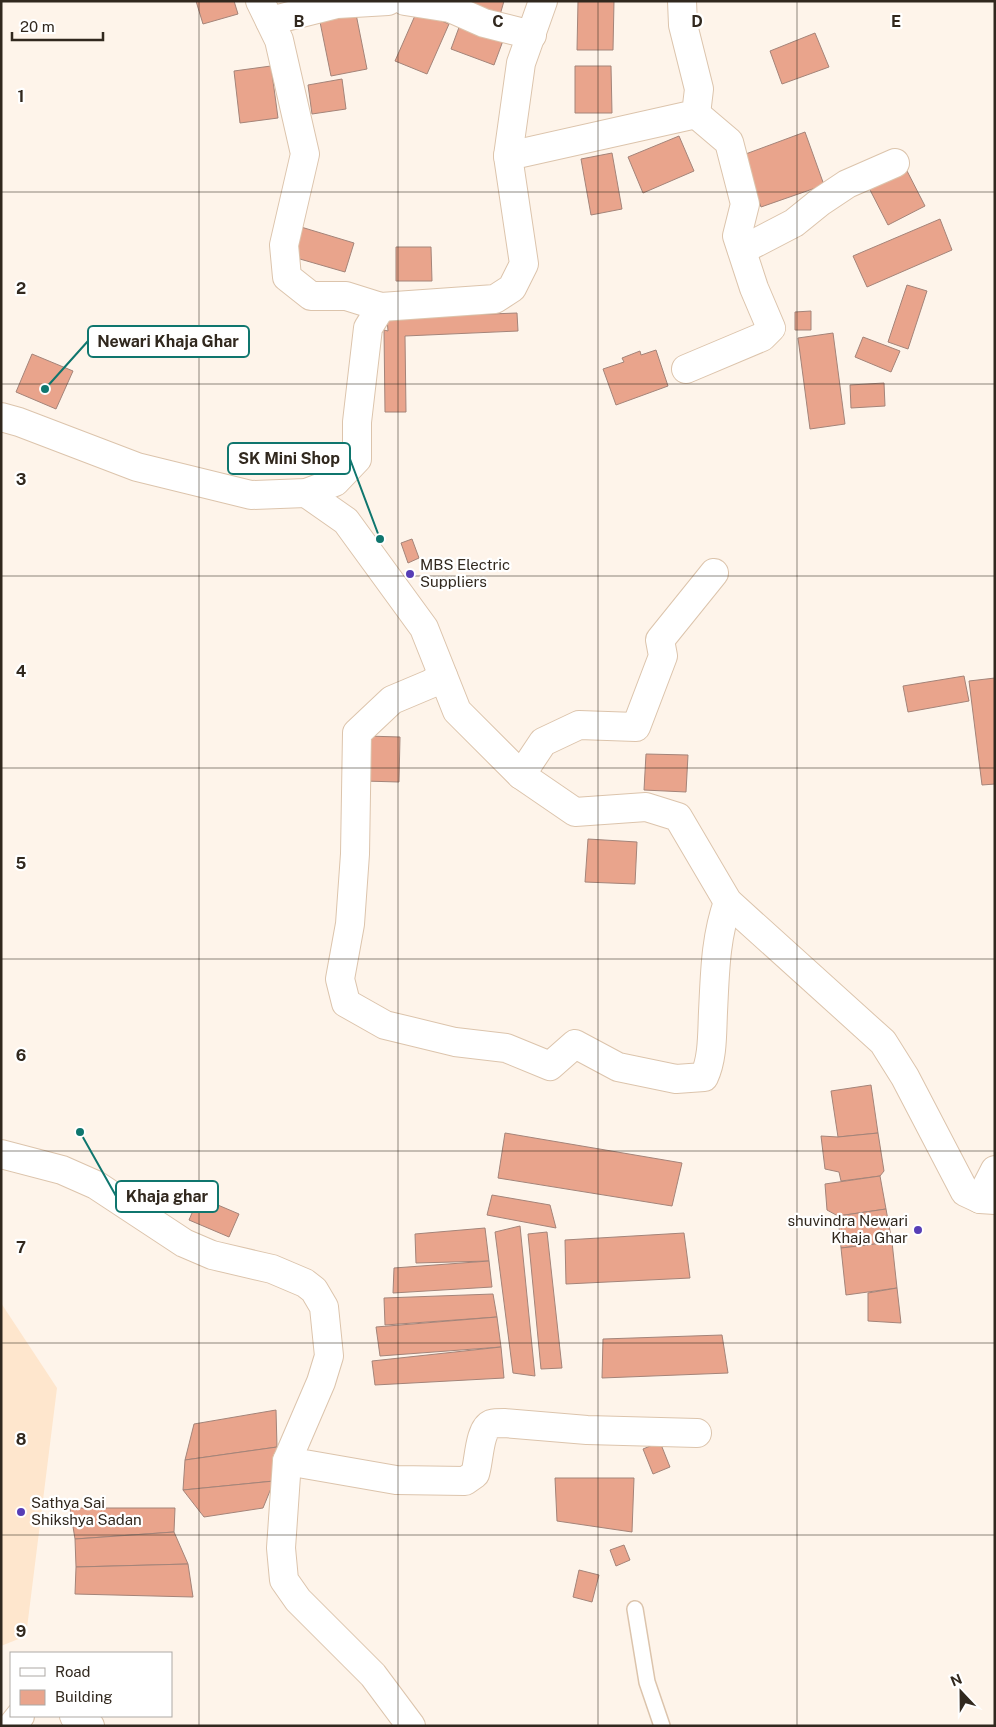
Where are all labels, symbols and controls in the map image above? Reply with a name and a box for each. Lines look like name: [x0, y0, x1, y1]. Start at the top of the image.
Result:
scale bar: [12, 10, 104, 42]
text: B: [294, 12, 305, 31]
text: C: [492, 12, 504, 31]
text: D: [691, 12, 703, 31]
text: E: [891, 12, 901, 31]
text: 20 m: [20, 18, 55, 35]
text: 1: [18, 87, 24, 106]
text: 2: [16, 279, 26, 298]
callout: Newari Khaja Ghar: [88, 326, 249, 357]
text: Newari Khaja Ghar: [97, 332, 239, 351]
callout: SK Mini Shop: [228, 443, 350, 474]
text: SK Mini Shop: [238, 449, 340, 468]
text: 3: [16, 470, 26, 489]
place label: MBS Electric Suppliers: [420, 556, 510, 590]
marker: MBS Electric Suppliers: [404, 568, 416, 580]
text: 4: [16, 662, 27, 681]
text: 5: [16, 854, 27, 873]
text: 6: [16, 1046, 26, 1065]
callout: Khaja ghar: [116, 1181, 218, 1212]
text: Khaja ghar: [126, 1187, 209, 1206]
place label: shuvindra Newari Khaja Ghar: [787, 1212, 908, 1246]
marker: shuvindra Newari Khaja Ghar: [912, 1224, 924, 1236]
text: 7: [16, 1238, 26, 1257]
text: 8: [16, 1430, 27, 1449]
place label: Sathya Sai Shikshya Sadan: [31, 1494, 142, 1528]
marker: Sathya Sai Shikshya Sadan: [15, 1506, 27, 1518]
text: 9: [16, 1622, 26, 1641]
legend: [10, 1652, 172, 1717]
text: Road: [55, 1663, 91, 1680]
north arrow: [936, 1667, 986, 1717]
text: N: [948, 1670, 964, 1689]
text: Building: [55, 1688, 113, 1705]

